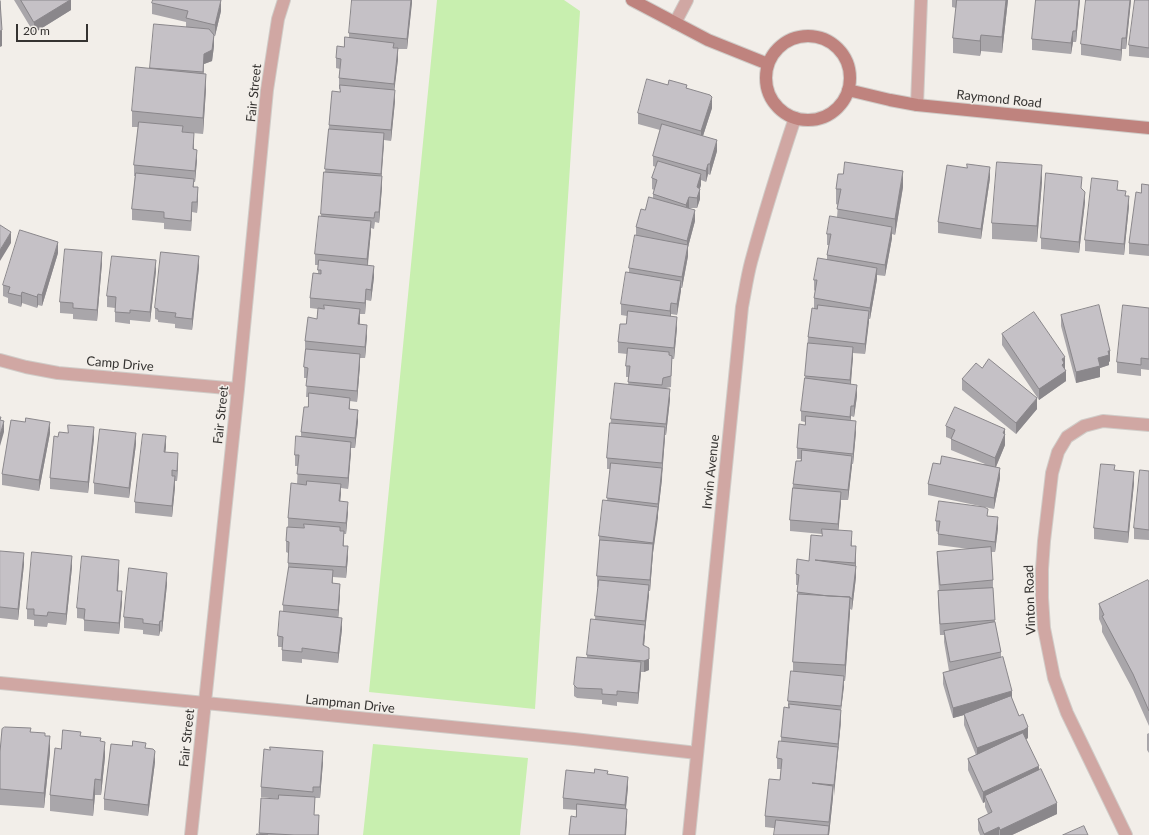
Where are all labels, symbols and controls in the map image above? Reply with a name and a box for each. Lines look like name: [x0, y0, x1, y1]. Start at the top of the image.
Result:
scale bar: [18, 16, 90, 42]
text: 20 m: [23, 23, 50, 38]
street label: Fair Street: [243, 63, 265, 123]
street label: Raymond Road: [956, 87, 1042, 111]
street label: Camp Drive: [86, 353, 154, 375]
street label: Fair Street: [210, 385, 232, 445]
street label: Irwin Avenue: [699, 434, 723, 510]
street label: Vinton Road: [1021, 564, 1039, 636]
street label: Lampman Drive: [305, 692, 395, 716]
street label: Fair Street: [176, 708, 198, 768]

